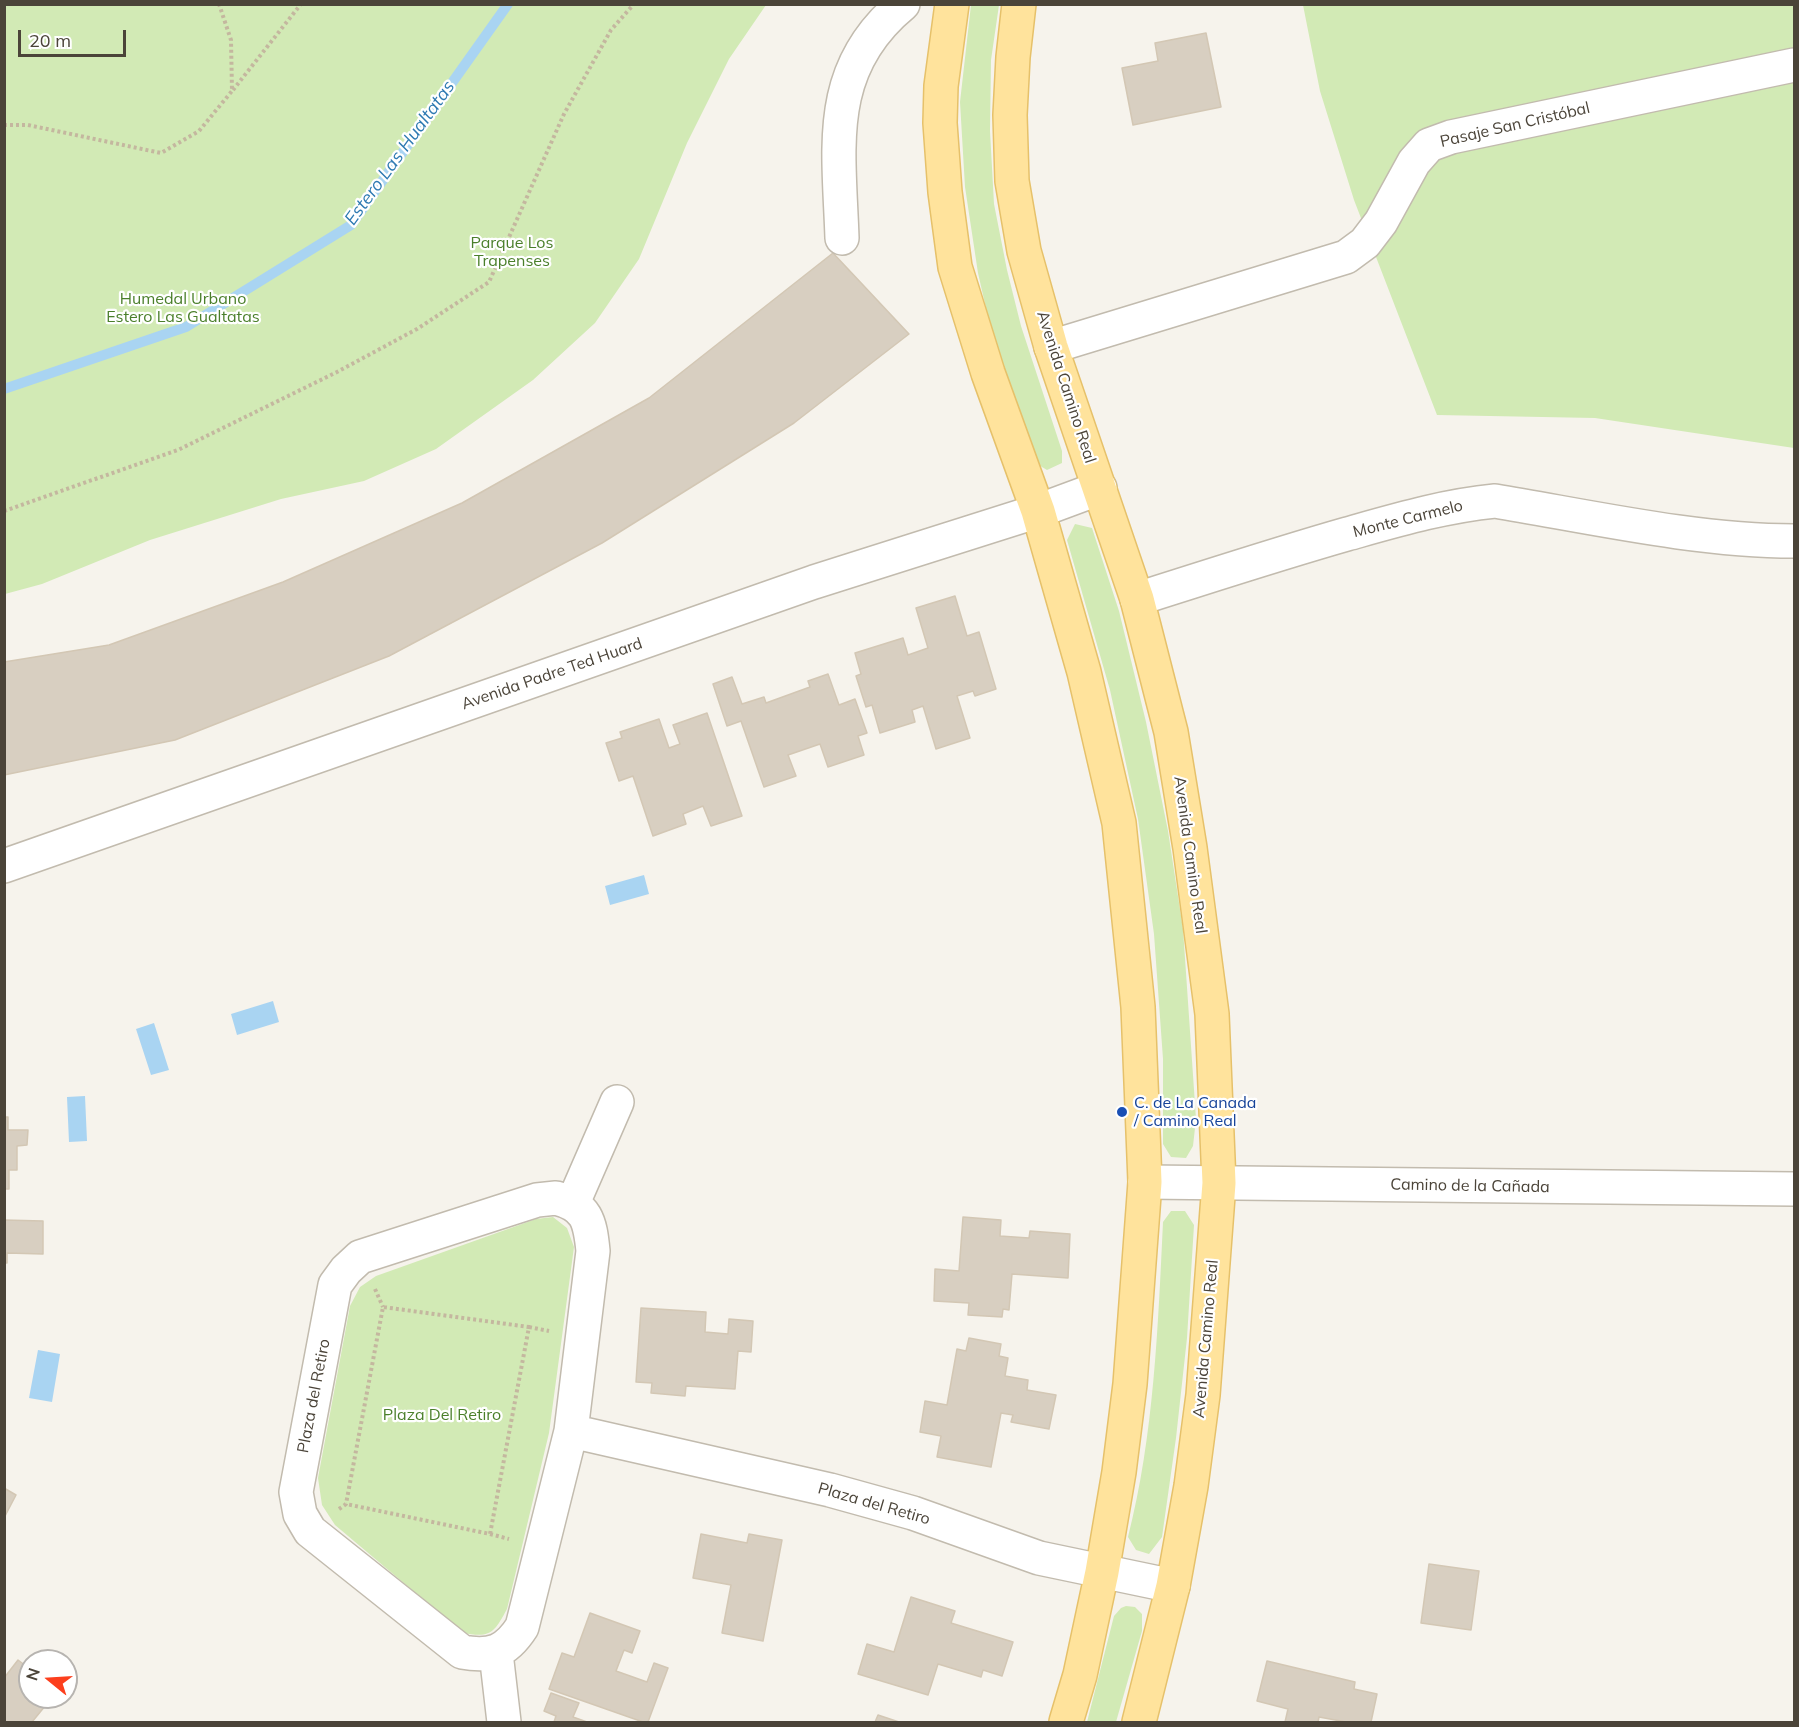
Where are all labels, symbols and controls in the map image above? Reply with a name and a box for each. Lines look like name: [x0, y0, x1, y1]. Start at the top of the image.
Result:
scale bar: [21, 18, 129, 56]
text: 20 m: [29, 29, 71, 52]
water label: Estero Las Hualtatas: [340, 77, 460, 229]
street label: Pasaje San Cristóbal: [1438, 98, 1592, 152]
park label: Parque Los Trapenses: [471, 233, 553, 271]
park label: Humedal Urbano Estero Las Gualtatas: [106, 289, 260, 327]
street label: Avenida Camino Real: [1032, 309, 1100, 465]
street label: Monte Carmelo: [1351, 496, 1465, 542]
street label: Avenida Padre Ted Huard: [459, 634, 645, 714]
street label: Avenida Camino Real: [1169, 775, 1211, 935]
place label: C. de La Canada / Camino Real: [1134, 1093, 1256, 1131]
marker: C. de La Canada / Camino Real: [1115, 1105, 1129, 1119]
street label: Camino de la Cañada: [1390, 1175, 1550, 1197]
street label: Avenida Camino Real: [1190, 1259, 1222, 1419]
street label: Plaza del Retiro: [294, 1337, 334, 1455]
park label: Plaza Del Retiro: [383, 1405, 501, 1425]
street label: Plaza del Retiro: [816, 1479, 932, 1529]
north arrow: [18, 1649, 78, 1709]
text: N: [21, 1665, 44, 1683]

